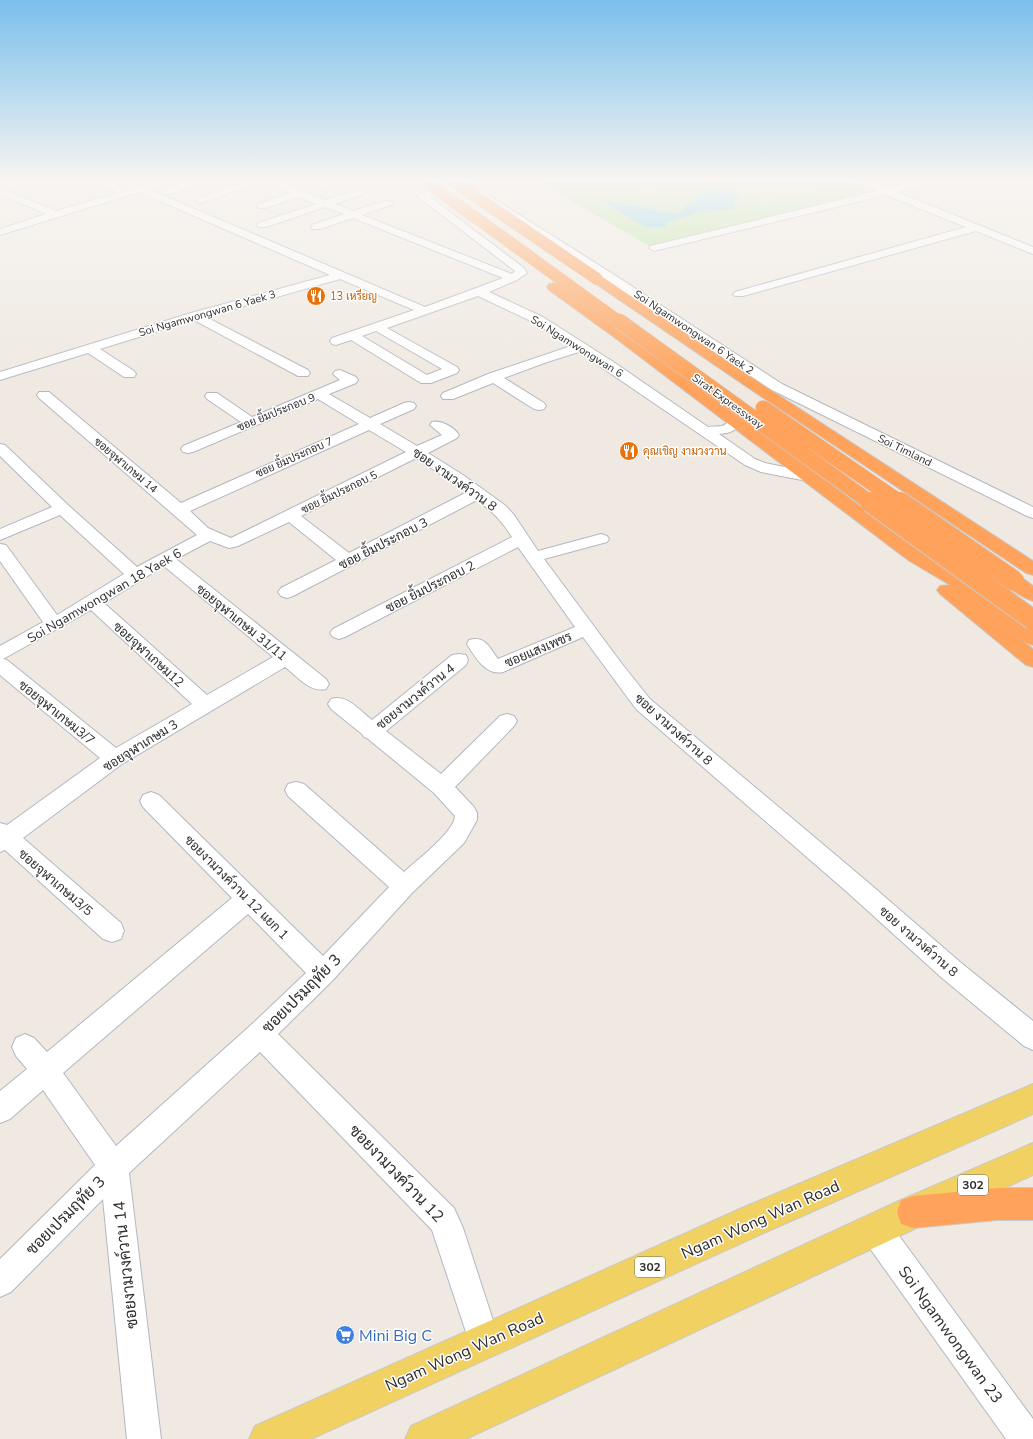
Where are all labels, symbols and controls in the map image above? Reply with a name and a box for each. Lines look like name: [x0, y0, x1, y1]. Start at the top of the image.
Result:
restaurant icon: 13 เหรียญ: [305, 285, 327, 307]
street label: Soi Ngamwongwan 6 Yaek 3: [137, 287, 277, 340]
street label: Soi Ngamwongwan 6 Yaek 2: [631, 287, 757, 378]
place label: 13 เหรียญ: [330, 288, 377, 304]
street label: Soi Ngamwongwan 6: [528, 312, 626, 381]
street label: Sirat Expressway: [689, 370, 767, 433]
street label: ซอย ยิ้มประกอบ 9: [234, 387, 318, 435]
street label: ซอย ยิ้มประกอบ 7: [252, 431, 335, 481]
street label: Soi Timland: [875, 431, 934, 470]
street label: ซอยจุฬาเกษม 14: [90, 434, 161, 497]
restaurant icon: คุณเชิญ งามวงวาน: [618, 440, 640, 462]
street label: ซอย งามวงค์วาน 8: [409, 443, 501, 516]
place label: คุณเชิญ งามวงวาน: [643, 444, 727, 460]
street label: ซอย ยิ้มประกอบ 5: [297, 464, 380, 517]
street label: ซอย ยิ้มประกอบ 3: [334, 511, 431, 574]
street label: Soi Ngamwongwan 18 Yaek 6: [24, 544, 185, 648]
street label: ซอย ยิ้มประกอบ 2: [381, 554, 478, 617]
street label: ซอยจุฬาเกษม 31/11: [192, 580, 291, 665]
street label: ซอยจุฬาเกษม12: [109, 618, 188, 692]
street label: ซอยแสงเพชร: [502, 628, 575, 672]
street label: ซอยงามวงค์วาน 4: [372, 659, 459, 734]
street label: ซอยจุฬาเกษม3/7: [14, 676, 98, 749]
street label: ซอย งามวงค์วาน 8: [630, 689, 717, 770]
street label: ซอยจุฬาเกษม 3: [100, 716, 182, 776]
street label: ซอยงามวงค์วาน 12 แยก 1: [180, 831, 293, 944]
street label: ซอยจุฬาเกษม3/5: [14, 845, 97, 920]
street label: ซอย งามวงค์วาน 8: [875, 902, 963, 981]
street label: ซอยเปรมฤทัย 3: [257, 949, 346, 1038]
street label: ซอยงามวงค์วาน 12: [344, 1119, 450, 1227]
street label: ซอยเปรมฤทัย 3: [21, 1171, 110, 1260]
street label: Ngam Wong Wan Road: [678, 1175, 843, 1265]
road number: 302: [958, 1175, 988, 1195]
street label: ซอยงามวงค์วาน 14: [106, 1200, 144, 1330]
road number: 302: [635, 1257, 665, 1277]
street label: Soi Ngamwongwan 23: [893, 1261, 1008, 1408]
street label: Ngam Wong Wan Road: [382, 1307, 547, 1397]
supermarket icon: Mini Big C: [334, 1324, 356, 1346]
place label: Mini Big C: [359, 1325, 432, 1347]

